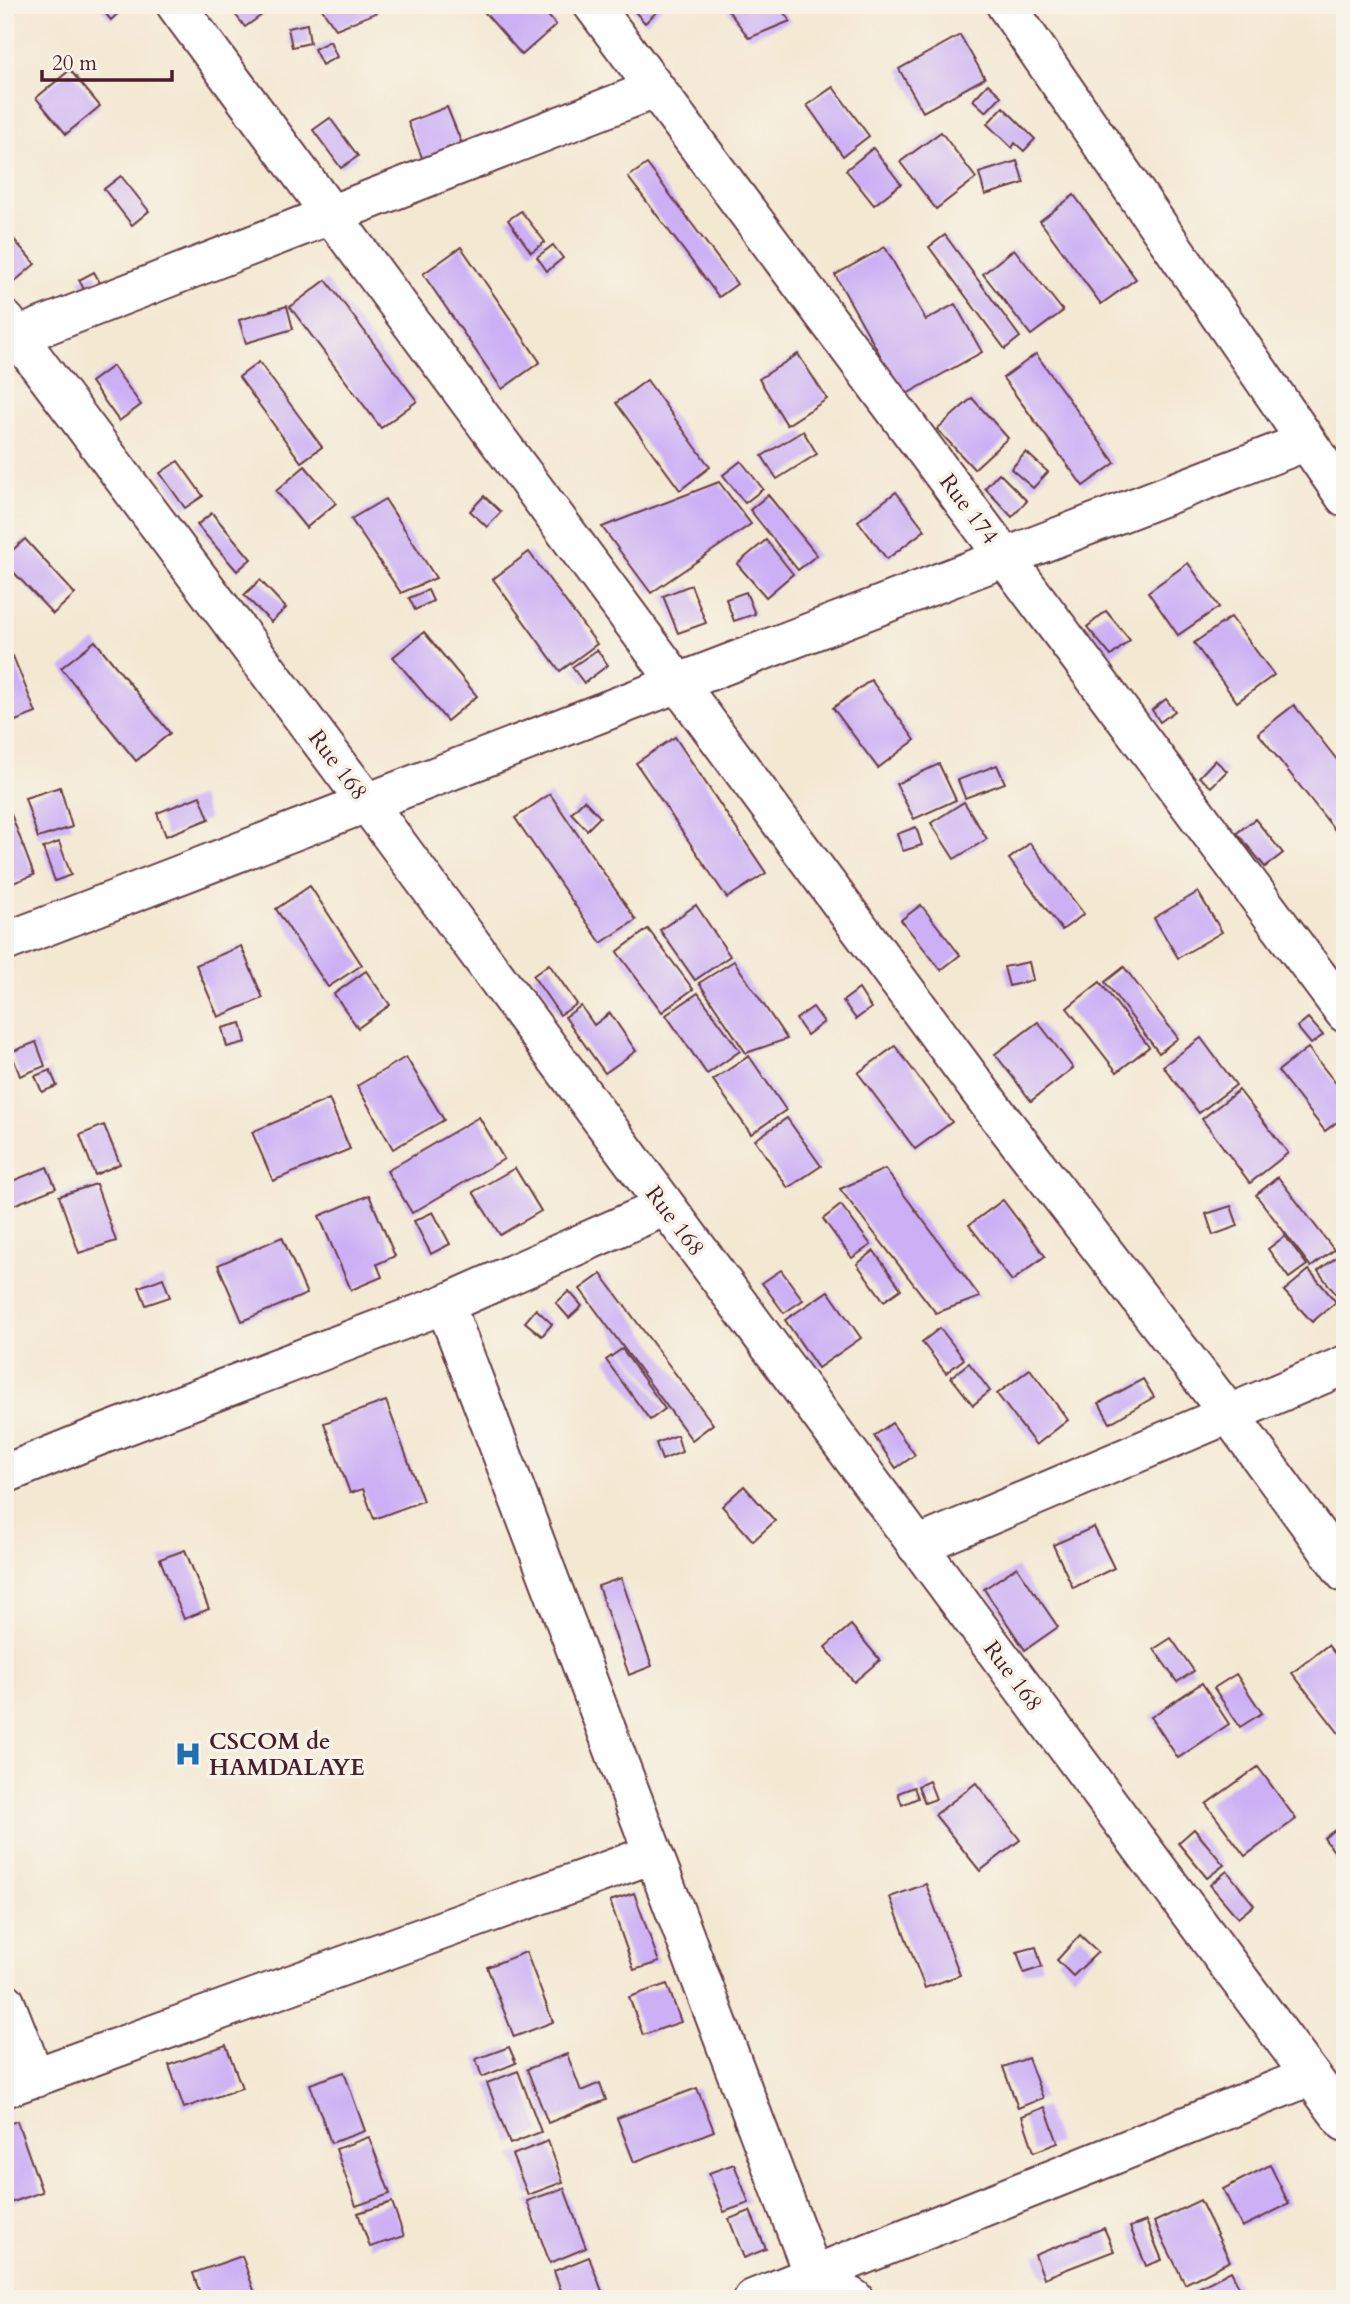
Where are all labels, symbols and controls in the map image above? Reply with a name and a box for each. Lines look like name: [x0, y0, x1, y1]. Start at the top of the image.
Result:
scale bar: [42, 38, 172, 82]
text: 20 m: [52, 49, 97, 78]
street label: Rue 174: [932, 468, 1006, 551]
street label: Rue 168: [301, 724, 375, 806]
street label: Rue 168: [638, 1180, 712, 1262]
street label: Rue 168: [976, 1635, 1050, 1717]
place label: CSCOM de HAMDALAYE: [209, 1726, 365, 1783]
hospital icon: CSCOM de HAMDALAYE: [173, 1739, 203, 1769]

